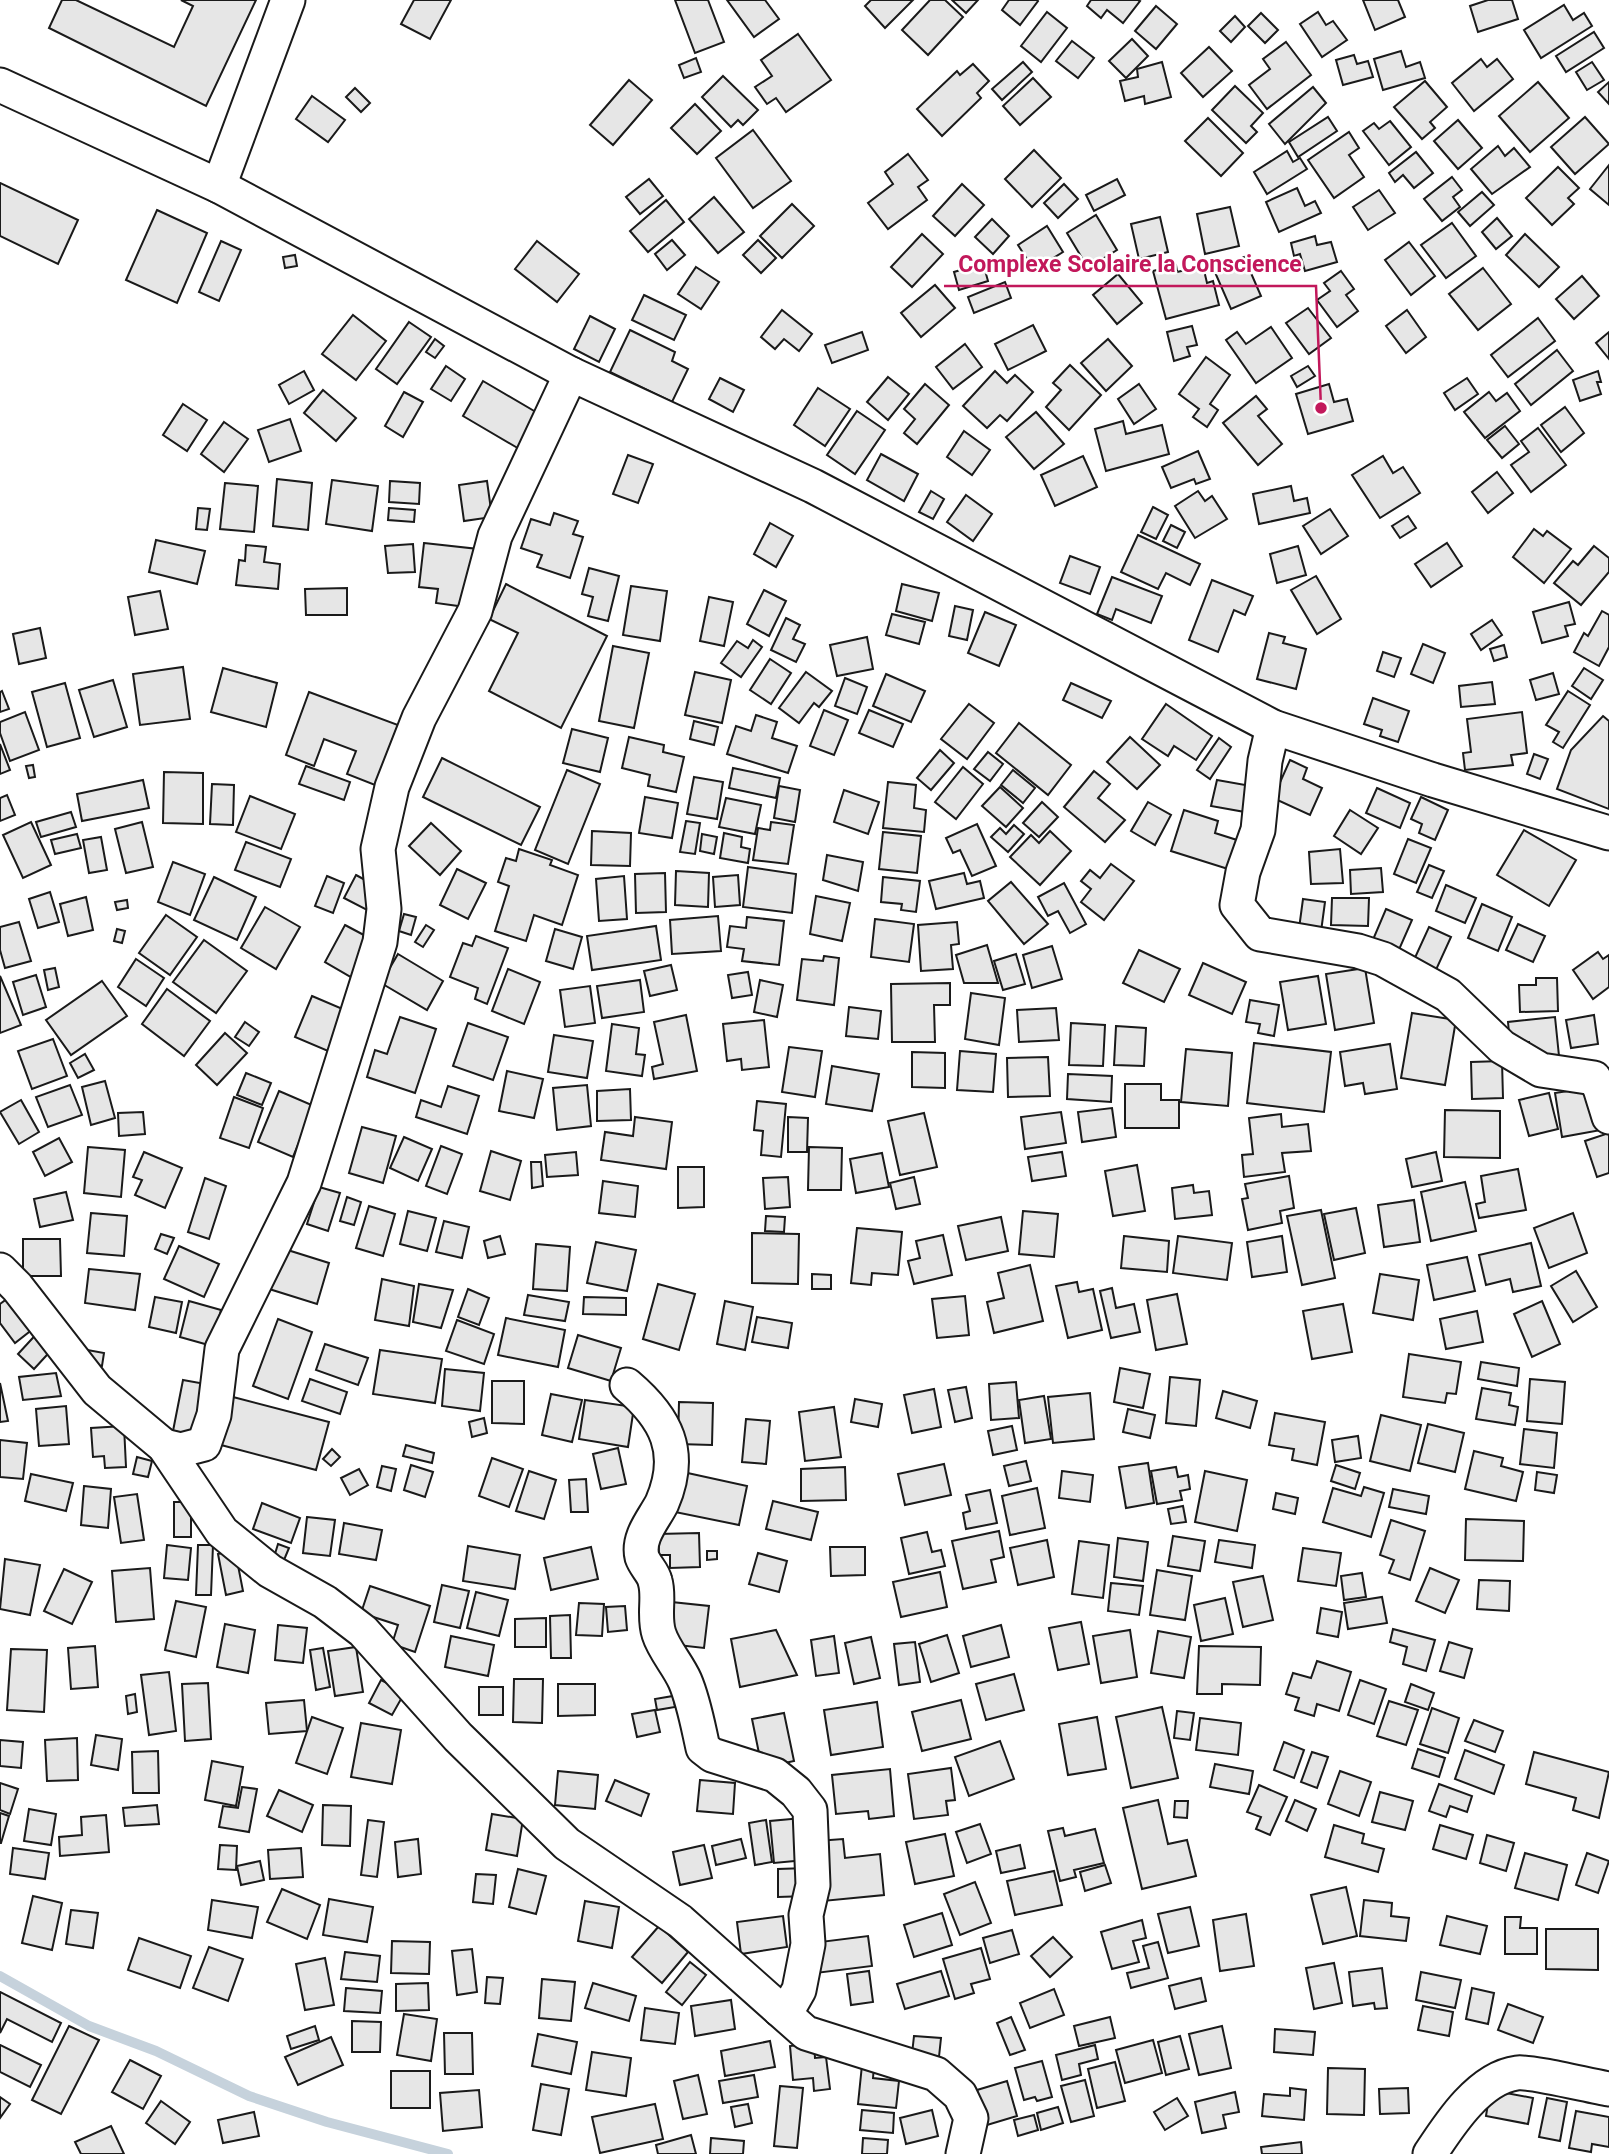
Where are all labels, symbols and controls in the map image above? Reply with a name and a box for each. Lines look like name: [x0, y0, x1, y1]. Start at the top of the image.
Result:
callout: Complexe Scolaire la Conscience: [944, 242, 1316, 286]
text: Complexe Scolaire la Conscience: [958, 251, 1302, 278]

